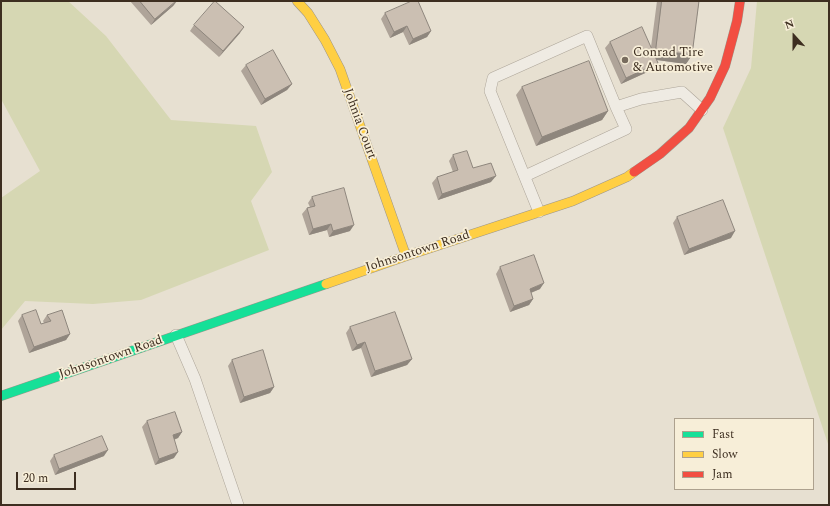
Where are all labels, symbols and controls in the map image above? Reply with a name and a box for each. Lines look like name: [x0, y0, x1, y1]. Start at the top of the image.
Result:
text: N: [782, 15, 797, 34]
north arrow: [774, 16, 814, 56]
place label: Conrad Tire & Automotive: [633, 45, 713, 76]
marker: Conrad Tire & Automotive: [620, 55, 630, 65]
street label: Johnia Court: [339, 87, 379, 161]
street label: Johnsontown Road: [364, 228, 472, 276]
street label: Johnsontown Road: [57, 333, 165, 383]
legend: [674, 418, 814, 490]
text: Fast: [712, 425, 734, 444]
text: Slow: [712, 445, 737, 464]
scale bar: [18, 464, 78, 490]
text: Jam: [712, 465, 733, 484]
text: 20 m: [23, 469, 48, 488]

